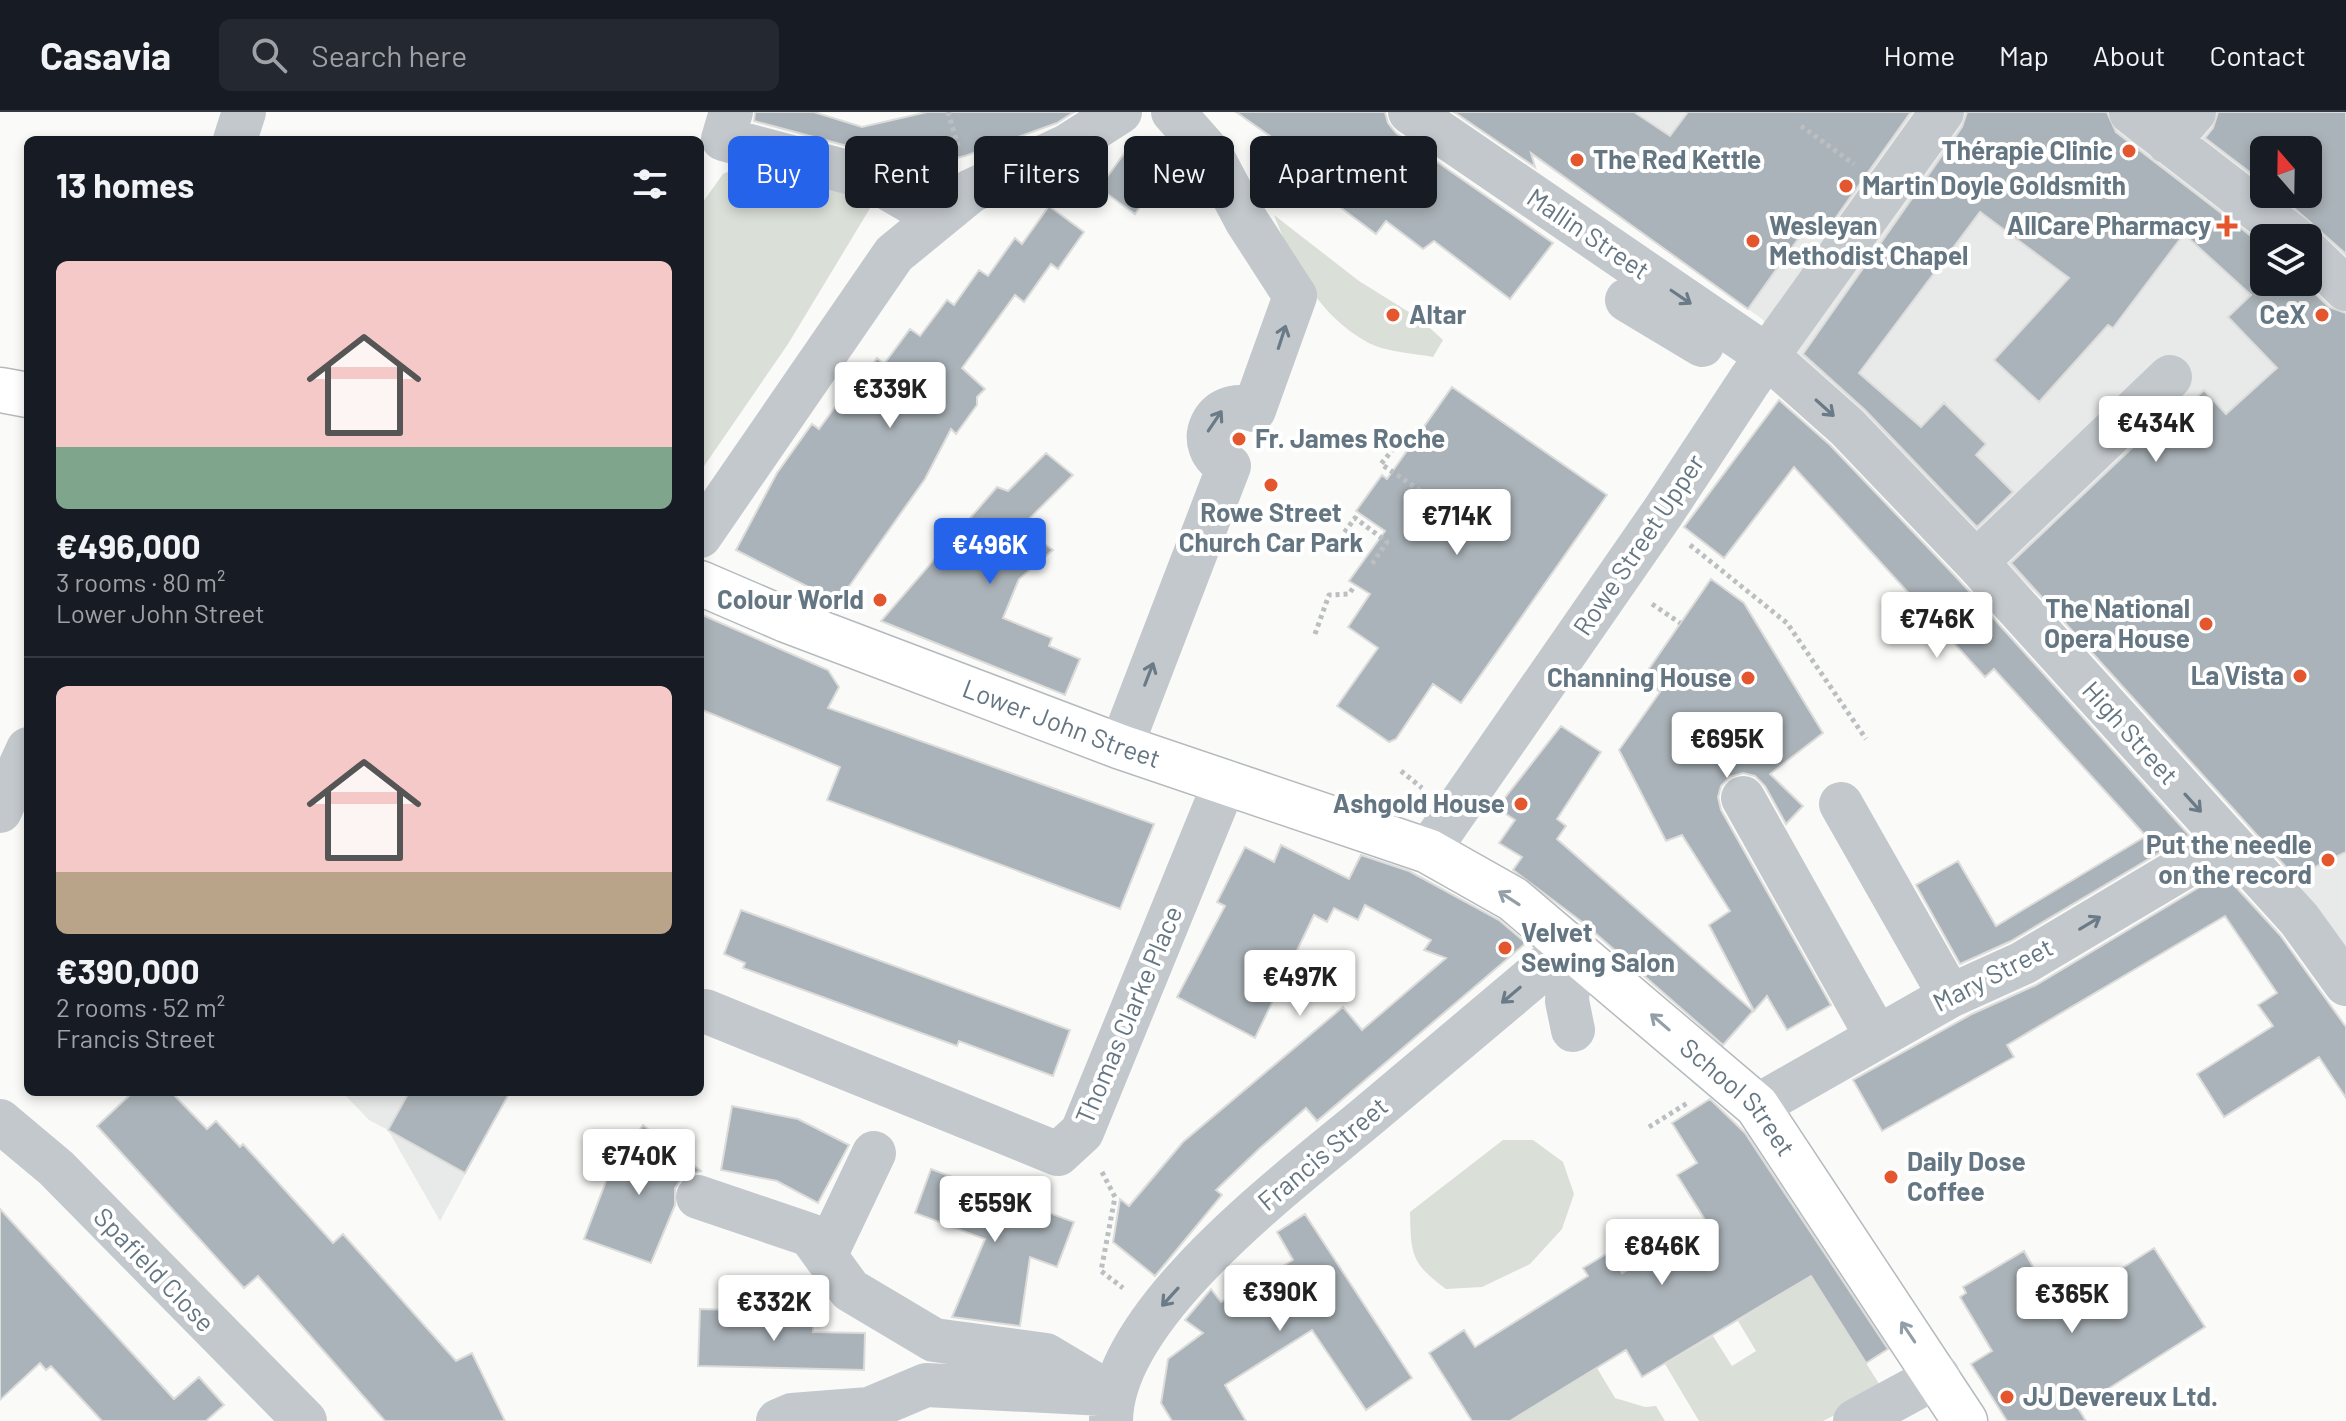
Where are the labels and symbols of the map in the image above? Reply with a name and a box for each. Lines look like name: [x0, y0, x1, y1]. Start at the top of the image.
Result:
place label: Thérapie Clinic: [1942, 134, 2113, 165]
north arrow: [2250, 136, 2322, 208]
marker: Thérapie Clinic: [2120, 142, 2138, 160]
place label: The Red Kettle: [1593, 143, 1761, 174]
marker: The Red Kettle: [1568, 151, 1586, 169]
place label: Martin Doyle Goldsmith: [1862, 169, 2126, 200]
marker: Martin Doyle Goldsmith: [1837, 177, 1855, 195]
street label: Mallin Street: [1522, 181, 1656, 285]
place label: Wesleyan Methodist Chapel: [1769, 209, 1968, 270]
place label: AllCare Pharmacy: [2007, 209, 2211, 240]
marker: AllCare Pharmacy: [2218, 217, 2236, 235]
marker: Wesleyan Methodist Chapel: [1744, 232, 1762, 250]
one-way arrow: [1670, 289, 1692, 306]
place label: Altar: [1409, 298, 1466, 329]
place label: CeX: [2260, 298, 2306, 329]
marker: Altar: [1384, 306, 1402, 324]
marker: CeX: [2313, 306, 2331, 324]
one-way arrow: [1275, 325, 1290, 350]
pin: €339K: [834, 362, 946, 430]
pin: €434K: [2100, 396, 2212, 464]
one-way arrow: [1815, 398, 1835, 416]
one-way arrow: [1207, 411, 1224, 433]
place label: Fr. James Roche: [1255, 422, 1445, 453]
marker: Fr. James Roche: [1230, 430, 1248, 448]
street label: Rowe Street Upper: [1566, 447, 1710, 641]
marker: Rowe Street Church Car Park: [1262, 476, 1280, 494]
pin: €714K: [1401, 489, 1513, 557]
place label: Rowe Street Church Car Park: [1179, 496, 1363, 557]
pin: €496K: [934, 518, 1046, 586]
place label: Colour World: [717, 583, 864, 614]
marker: Colour World: [871, 591, 889, 609]
pin: €746K: [1881, 592, 1993, 660]
place label: The National Opera House: [2044, 592, 2190, 653]
marker: The National Opera House: [2197, 615, 2215, 633]
place label: La Vista: [2191, 659, 2284, 690]
place label: Channing House: [1547, 661, 1732, 692]
one-way arrow: [1143, 662, 1157, 687]
marker: La Vista: [2291, 667, 2309, 685]
marker: Channing House: [1739, 669, 1757, 687]
street label: Lower John Street: [959, 671, 1165, 773]
street label: High Street: [2077, 674, 2185, 790]
pin: €695K: [1671, 712, 1783, 780]
place label: Ashgold House: [1333, 787, 1505, 818]
one-way arrow: [2184, 792, 2202, 812]
marker: Ashgold House: [1512, 795, 1530, 813]
place label: Put the needle on the record: [2146, 828, 2312, 889]
marker: Put the needle on the record: [2319, 851, 2337, 869]
one-way arrow: [1499, 889, 1521, 906]
street label: Thomas Clarke Place: [1068, 901, 1187, 1128]
one-way arrow: [2078, 914, 2101, 930]
place label: Velvet Sewing Salon: [1521, 916, 1675, 977]
street label: Mary Street: [1927, 930, 2057, 1017]
marker: Velvet Sewing Salon: [1496, 939, 1514, 957]
pin: €497K: [1244, 950, 1356, 1018]
one-way arrow: [1502, 986, 1522, 1004]
one-way arrow: [1650, 1013, 1670, 1031]
street label: School Street: [1675, 1031, 1803, 1161]
street label: Francis Street: [1251, 1090, 1393, 1216]
pin: €740K: [583, 1129, 695, 1197]
place label: Daily Dose Coffee: [1907, 1145, 2026, 1206]
marker: Daily Dose Coffee: [1882, 1168, 1900, 1186]
pin: €559K: [939, 1176, 1051, 1244]
street label: Spafield Close: [88, 1201, 222, 1337]
pin: €846K: [1606, 1219, 1718, 1287]
pin: €390K: [1224, 1265, 1336, 1333]
pin: €365K: [2016, 1267, 2128, 1335]
pin: €332K: [718, 1275, 830, 1343]
one-way arrow: [1161, 1286, 1179, 1306]
one-way arrow: [1900, 1321, 1917, 1343]
place label: JJ Devereux Ltd.: [2023, 1380, 2218, 1411]
marker: JJ Devereux Ltd.: [1998, 1388, 2016, 1406]

